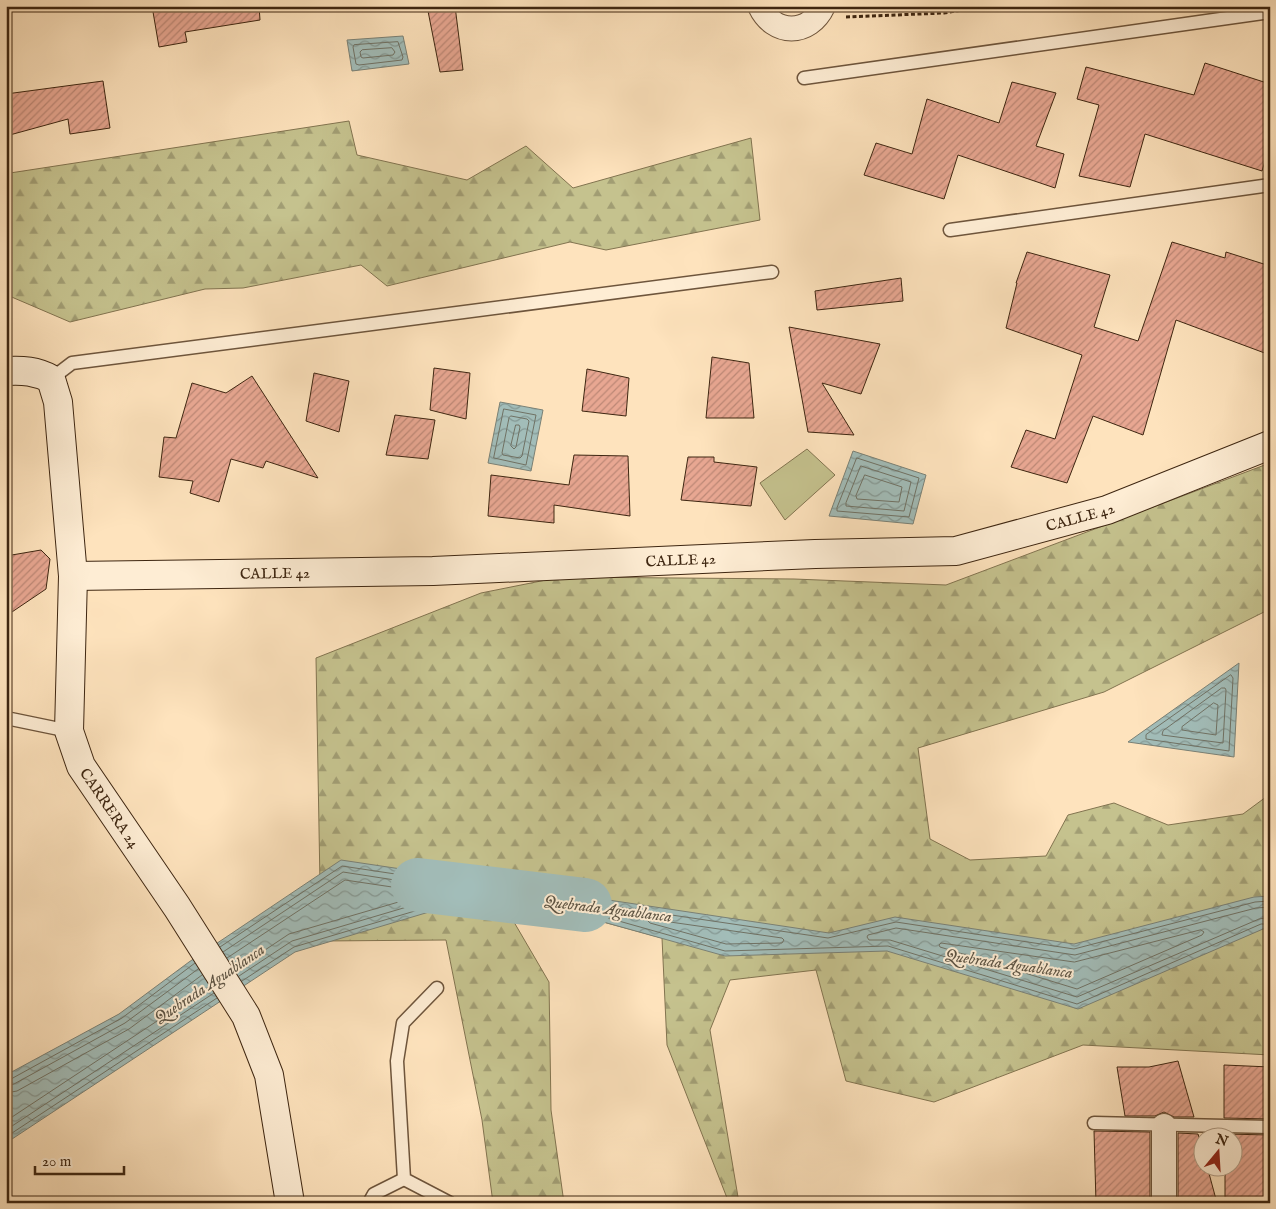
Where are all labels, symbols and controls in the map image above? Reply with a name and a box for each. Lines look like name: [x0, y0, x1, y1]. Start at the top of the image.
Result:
street label: CALLE 42: [1044, 499, 1117, 536]
street label: CALLE 42: [645, 549, 716, 572]
street label: CALLE 42: [240, 564, 310, 584]
street label: CARRERA 24: [75, 765, 144, 853]
water label: Quebrada Aguablanca: [543, 892, 673, 928]
water label: Quebrada Aguablanca: [151, 940, 269, 1029]
water label: Quebrada Aguablanca: [944, 946, 1074, 984]
north arrow: [1194, 1126, 1244, 1176]
text: N: [1212, 1130, 1230, 1151]
scale bar: [35, 1144, 124, 1176]
text: 20 m: [42, 1152, 72, 1171]

